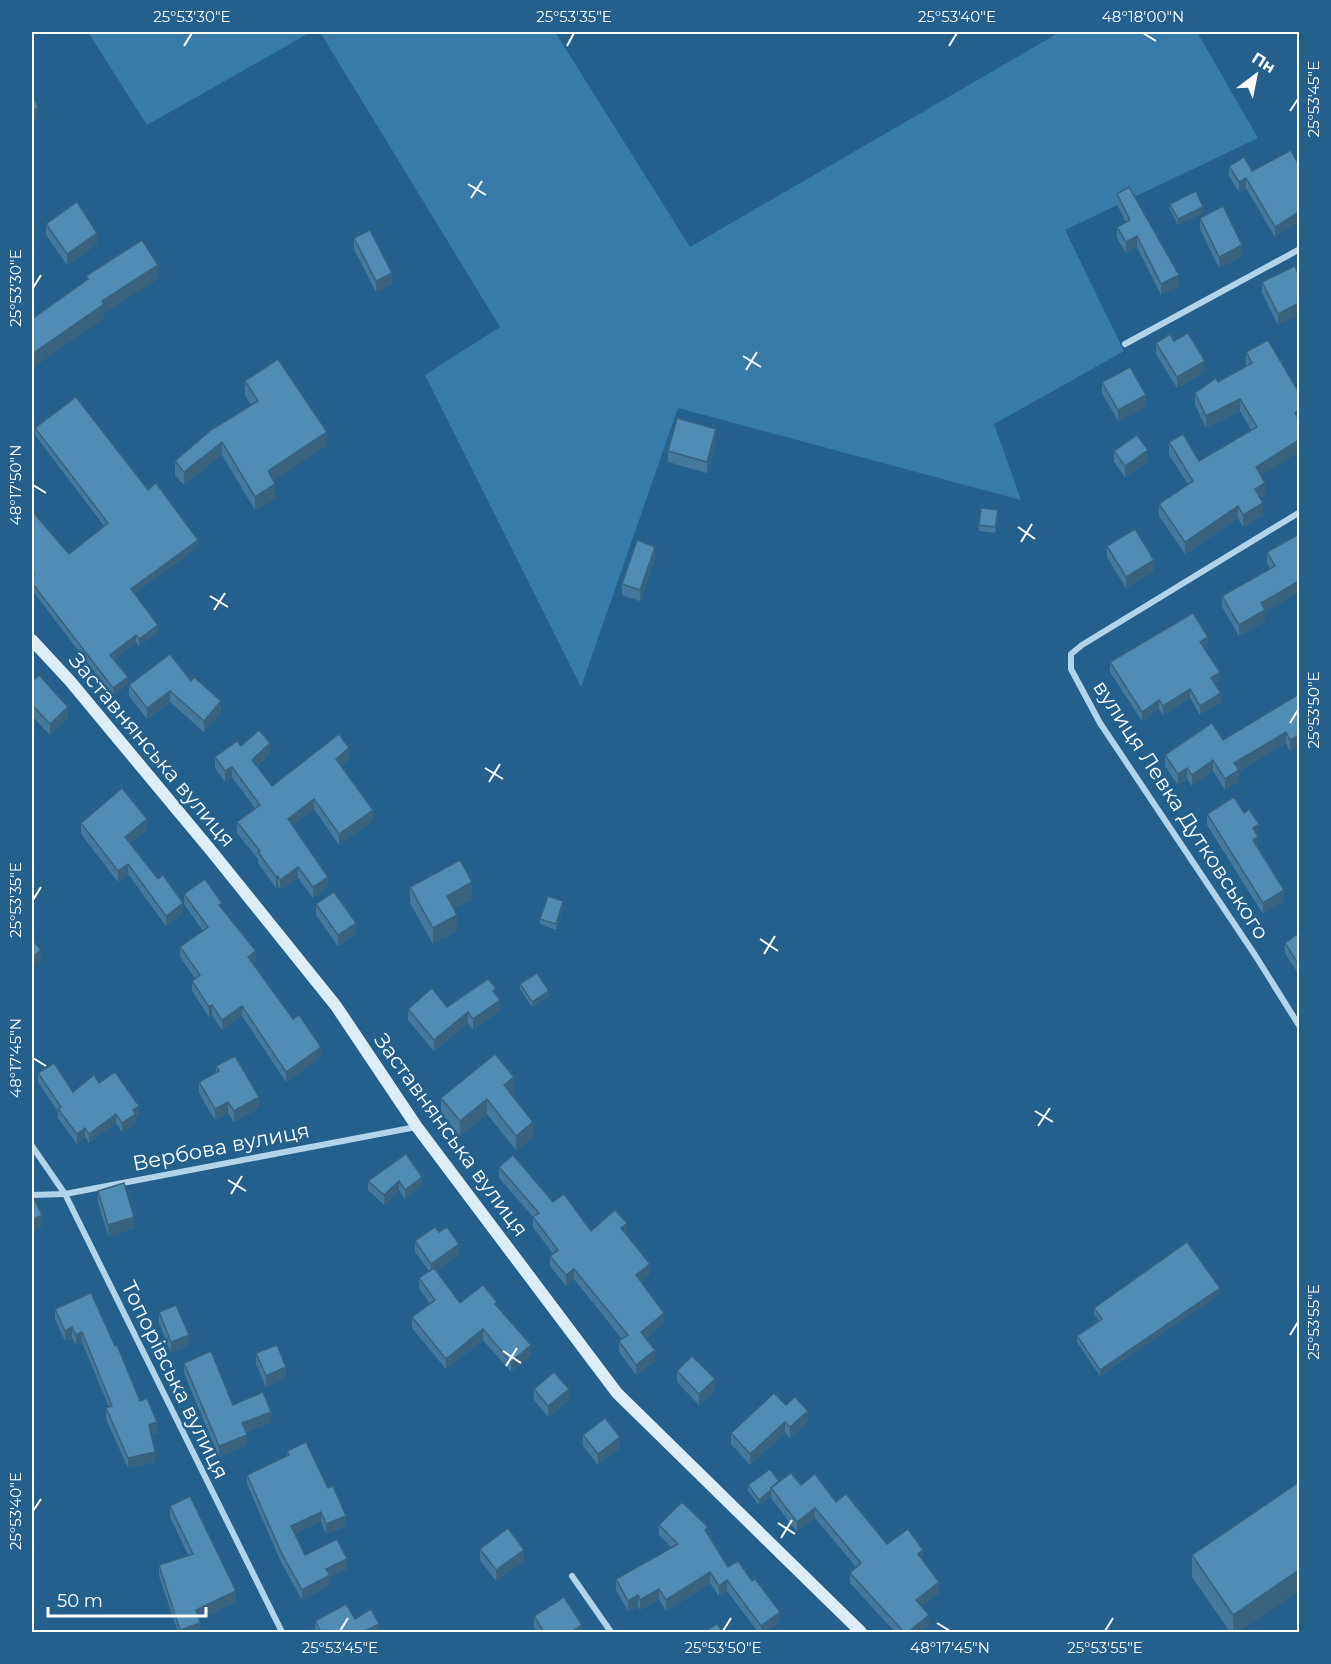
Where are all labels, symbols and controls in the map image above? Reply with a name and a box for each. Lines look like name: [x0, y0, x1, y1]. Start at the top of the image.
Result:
text: 25°53'30"E: [153, 7, 231, 26]
text: 25°53'35"E: [536, 7, 612, 26]
text: 25°53'40"E: [918, 7, 996, 26]
text: 48°18'00"N: [1102, 7, 1184, 26]
north arrow: [1226, 45, 1286, 105]
text: Пн: [1248, 48, 1279, 77]
text: 25°53'45"E: [1304, 61, 1323, 137]
text: 25°53'30"E: [6, 249, 25, 327]
text: 48°17'50"N: [6, 445, 25, 525]
street label: Заставнянська вулиця: [64, 648, 241, 852]
text: 25°53'50"E: [1304, 671, 1323, 749]
street label: вулиця Левка Дутковського: [1088, 676, 1275, 944]
text: 25°53'35"E: [6, 862, 25, 938]
text: 48°17'45"N: [6, 1018, 25, 1098]
street label: Заставнянська вулиця: [369, 1028, 534, 1241]
street label: Вербова вулиця: [130, 1117, 311, 1176]
street label: Топорівська вулиця: [117, 1277, 234, 1483]
text: 25°53'55"E: [1304, 1284, 1323, 1360]
text: 25°53'40"E: [6, 1472, 25, 1550]
scale bar: [48, 1580, 206, 1618]
text: 50 m: [57, 1590, 103, 1612]
text: 25°53'45"E: [302, 1638, 378, 1657]
text: 25°53'50"E: [684, 1638, 762, 1657]
text: 48°17'45"N: [910, 1638, 990, 1657]
text: 25°53'55"E: [1067, 1638, 1143, 1657]

